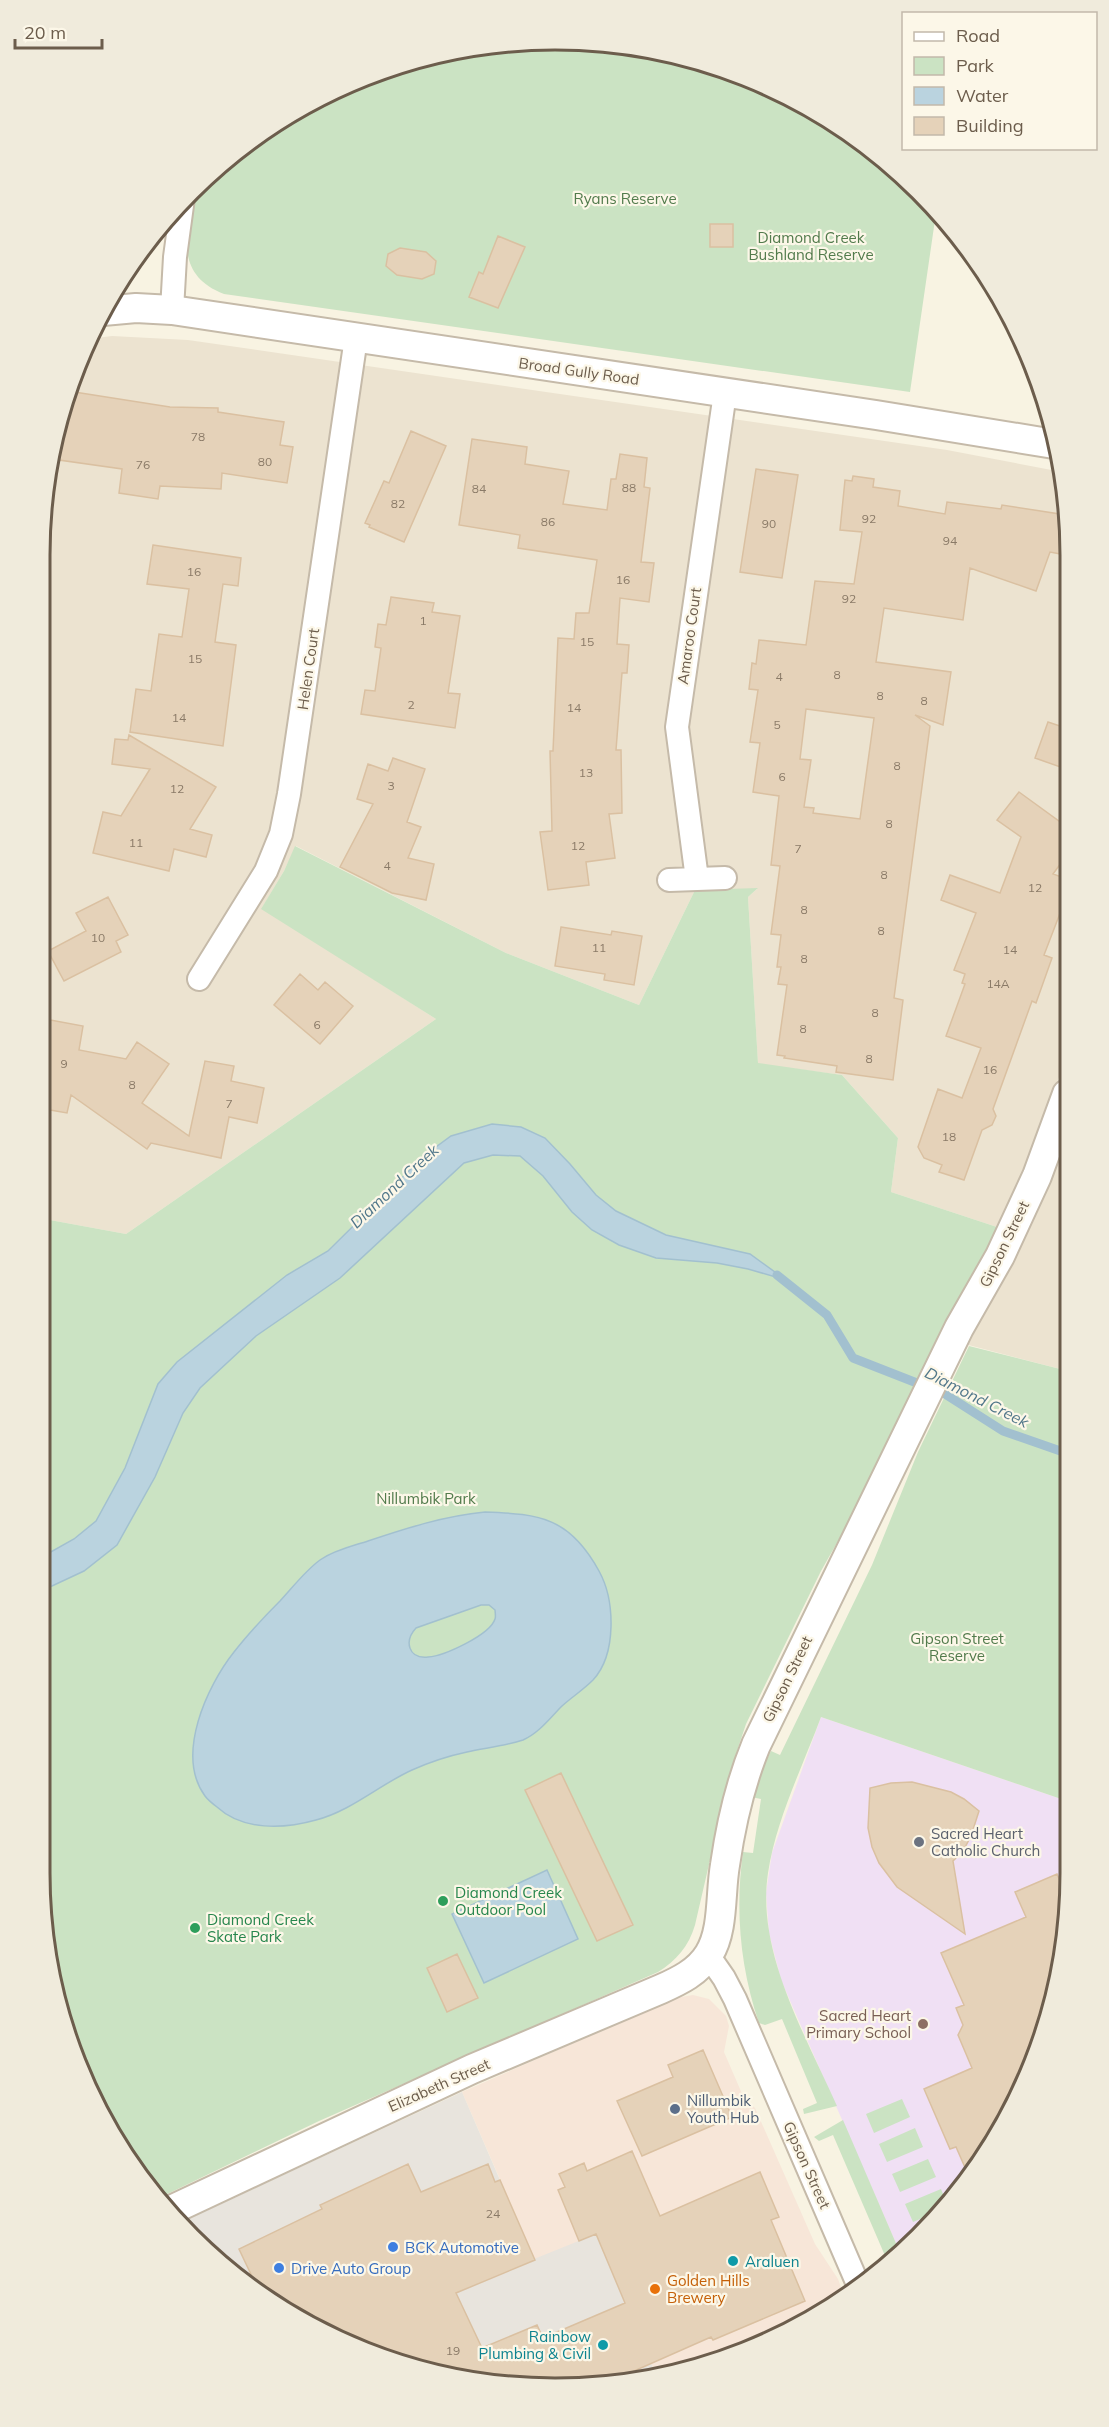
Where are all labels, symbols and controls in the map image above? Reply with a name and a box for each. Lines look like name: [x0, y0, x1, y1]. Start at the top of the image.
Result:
scale bar: [15, 12, 102, 50]
legend: [902, 12, 1097, 150]
text: 20 m: [24, 21, 66, 44]
text: Road: [956, 24, 1000, 47]
text: Park: [956, 54, 995, 77]
text: Water: [956, 84, 1009, 107]
text: Building: [956, 114, 1024, 137]
park label: Ryans Reserve: [573, 189, 677, 208]
park label: Diamond Creek Bushland Reserve: [748, 228, 874, 264]
street label: Broad Gully Road: [518, 353, 640, 389]
house number: 78: [191, 429, 205, 444]
house number: 80: [258, 454, 272, 469]
house number: 76: [136, 457, 150, 472]
house number: 88: [622, 480, 636, 495]
house number: 84: [472, 481, 486, 496]
house number: 82: [391, 496, 405, 511]
house number: 92: [862, 511, 876, 526]
house number: 86: [541, 514, 555, 529]
house number: 90: [762, 516, 776, 531]
house number: 94: [943, 533, 957, 548]
house number: 16: [187, 564, 201, 579]
house number: 16: [616, 572, 630, 587]
street label: Amaroo Court: [673, 586, 705, 686]
house number: 92: [842, 591, 856, 606]
house number: 1: [419, 613, 427, 628]
street label: Helen Court: [293, 627, 323, 711]
house number: 15: [580, 634, 594, 649]
house number: 15: [188, 651, 202, 666]
house number: 8: [833, 667, 841, 682]
house number: 4: [775, 669, 783, 684]
house number: 8: [876, 688, 884, 703]
house number: 8: [920, 693, 928, 708]
house number: 2: [407, 697, 415, 712]
house number: 14: [567, 700, 581, 715]
house number: 14: [172, 710, 186, 725]
house number: 5: [773, 717, 781, 732]
house number: 8: [893, 758, 901, 773]
house number: 13: [579, 765, 593, 780]
house number: 6: [778, 769, 786, 784]
house number: 3: [387, 778, 395, 793]
house number: 12: [170, 781, 184, 796]
house number: 8: [885, 816, 893, 831]
house number: 11: [129, 835, 143, 850]
house number: 12: [571, 838, 585, 853]
house number: 7: [794, 841, 802, 856]
house number: 4: [383, 858, 391, 873]
house number: 8: [880, 867, 888, 882]
house number: 12: [1028, 880, 1042, 895]
house number: 8: [800, 902, 808, 917]
house number: 8: [877, 923, 885, 938]
house number: 10: [91, 930, 105, 945]
house number: 11: [592, 940, 606, 955]
house number: 14: [1003, 942, 1017, 957]
house number: 8: [800, 951, 808, 966]
house number: 14A: [986, 976, 1010, 991]
house number: 8: [871, 1005, 879, 1020]
house number: 6: [313, 1017, 321, 1032]
house number: 8: [799, 1021, 807, 1036]
house number: 8: [865, 1051, 873, 1066]
house number: 9: [60, 1056, 68, 1071]
house number: 16: [983, 1062, 997, 1077]
house number: 8: [128, 1077, 136, 1092]
house number: 7: [225, 1096, 233, 1111]
house number: 18: [942, 1129, 956, 1144]
water label: Diamond Creek: [345, 1139, 443, 1232]
street label: Gipson Street: [975, 1198, 1033, 1290]
water label: Diamond Creek: [922, 1362, 1033, 1432]
park label: Nillumbik Park: [376, 1489, 476, 1508]
park label: Gipson Street Reserve: [910, 1629, 1004, 1665]
street label: Gipson Street: [758, 1633, 816, 1725]
place label: Sacred Heart Catholic Church: [931, 1824, 1040, 1860]
marker: Sacred Heart Catholic Church: [912, 1835, 926, 1849]
place label: Diamond Creek Outdoor Pool: [455, 1883, 562, 1919]
marker: Diamond Creek Outdoor Pool: [436, 1894, 450, 1908]
place label: Diamond Creek Skate Park: [207, 1910, 314, 1946]
marker: Diamond Creek Skate Park: [188, 1921, 202, 1935]
place label: Sacred Heart Primary School: [806, 2006, 911, 2042]
marker: Sacred Heart Primary School: [916, 2017, 930, 2031]
street label: Elizabeth Street: [385, 2054, 493, 2116]
place label: Nillumbik Youth Hub: [686, 2091, 759, 2127]
marker: Nillumbik Youth Hub: [668, 2102, 682, 2116]
street label: Gipson Street: [779, 2118, 835, 2212]
house number: 24: [486, 2206, 500, 2221]
place label: BCK Automotive: [405, 2238, 519, 2257]
marker: BCK Automotive: [386, 2240, 400, 2254]
place label: Araluen: [745, 2252, 800, 2271]
marker: Araluen: [726, 2254, 740, 2268]
place label: Drive Auto Group: [291, 2259, 411, 2278]
marker: Drive Auto Group: [272, 2261, 286, 2275]
place label: Golden Hills Brewery: [667, 2271, 750, 2307]
marker: Golden Hills Brewery: [648, 2282, 662, 2296]
place label: Rainbow Plumbing & Civil: [479, 2327, 591, 2363]
marker: Rainbow Plumbing & Civil: [596, 2338, 610, 2352]
house number: 19: [446, 2343, 460, 2358]

